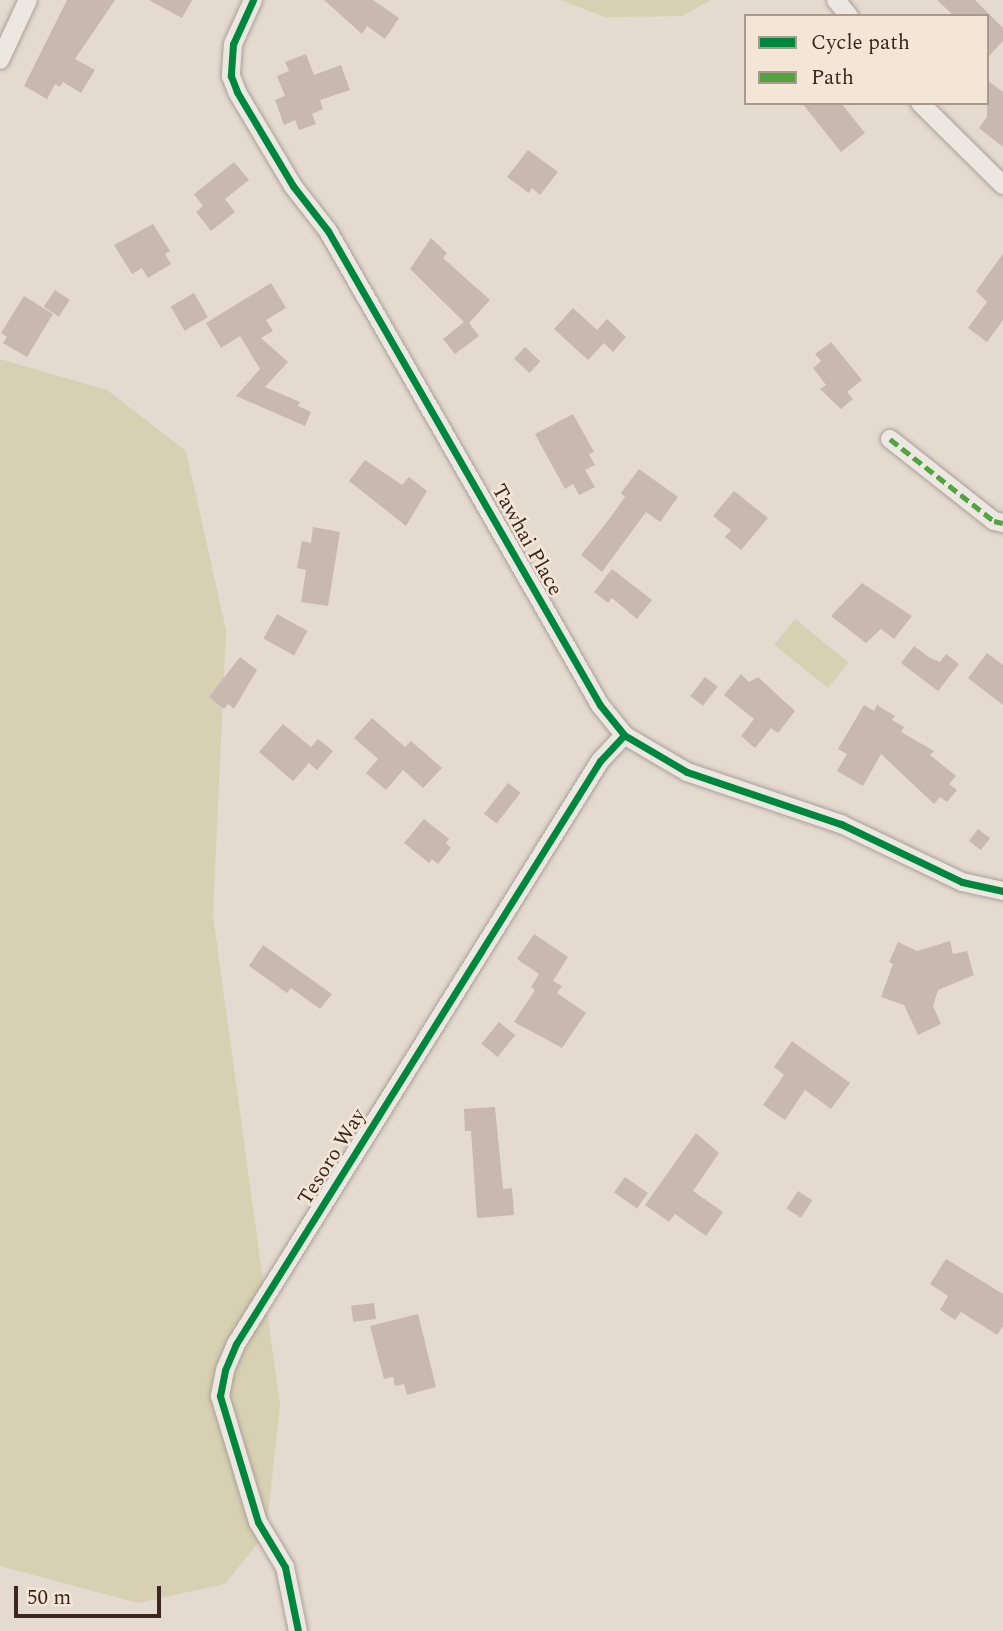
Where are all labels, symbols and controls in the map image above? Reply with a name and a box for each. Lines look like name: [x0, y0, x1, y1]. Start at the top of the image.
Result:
legend: [744, 14, 989, 105]
text: Cycle path: [811, 27, 910, 59]
text: Path: [811, 62, 854, 94]
street label: Tawhai Place: [486, 480, 568, 600]
street label: Tesoro Way: [292, 1104, 372, 1210]
scale bar: [18, 1572, 164, 1616]
text: 50 m: [27, 1582, 71, 1614]

